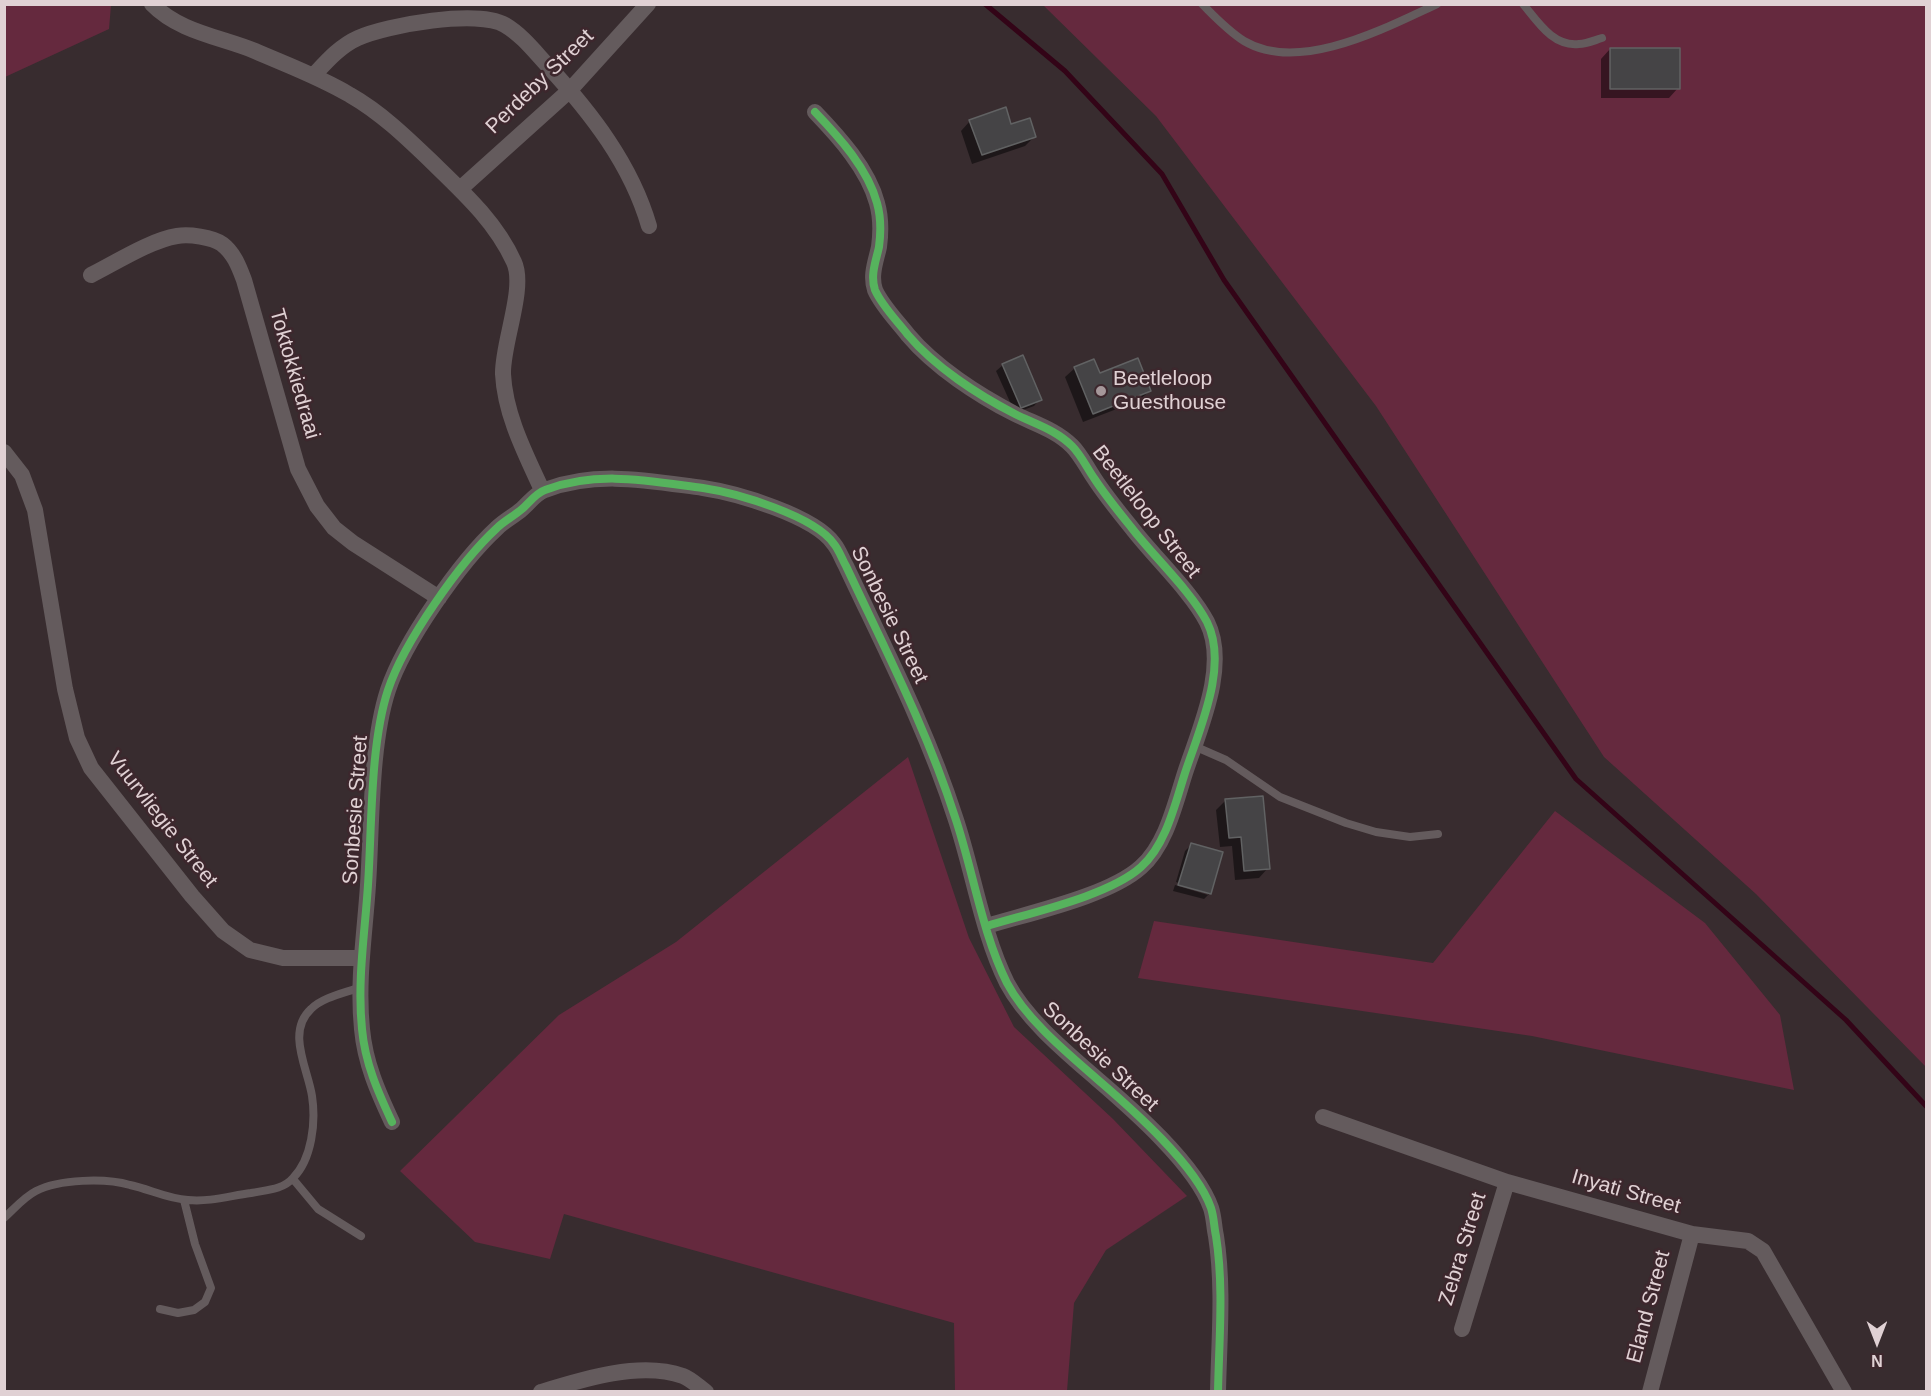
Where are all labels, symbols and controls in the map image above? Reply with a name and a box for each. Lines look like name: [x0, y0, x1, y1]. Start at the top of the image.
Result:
street label: Perdeby Street: [481, 24, 599, 140]
street label: Toktokkiedraai: [263, 306, 325, 442]
place label: Beetleloop Guesthouse: [1113, 366, 1226, 416]
marker: Beetleloop Guesthouse: [1094, 384, 1108, 398]
street label: Beetleloop Street: [1086, 441, 1206, 583]
street label: Sonbesie Street: [845, 542, 933, 688]
street label: Sonbesie Street: [338, 735, 374, 885]
street label: Vuurvliegie Street: [101, 747, 223, 893]
street label: Sonbesie Street: [1037, 997, 1163, 1117]
street label: Inyati Street: [1569, 1164, 1683, 1220]
street label: Zebra Street: [1434, 1190, 1492, 1308]
street label: Eland Street: [1622, 1248, 1676, 1366]
north arrow: [1847, 1312, 1907, 1372]
text: N: [1871, 1352, 1883, 1369]

